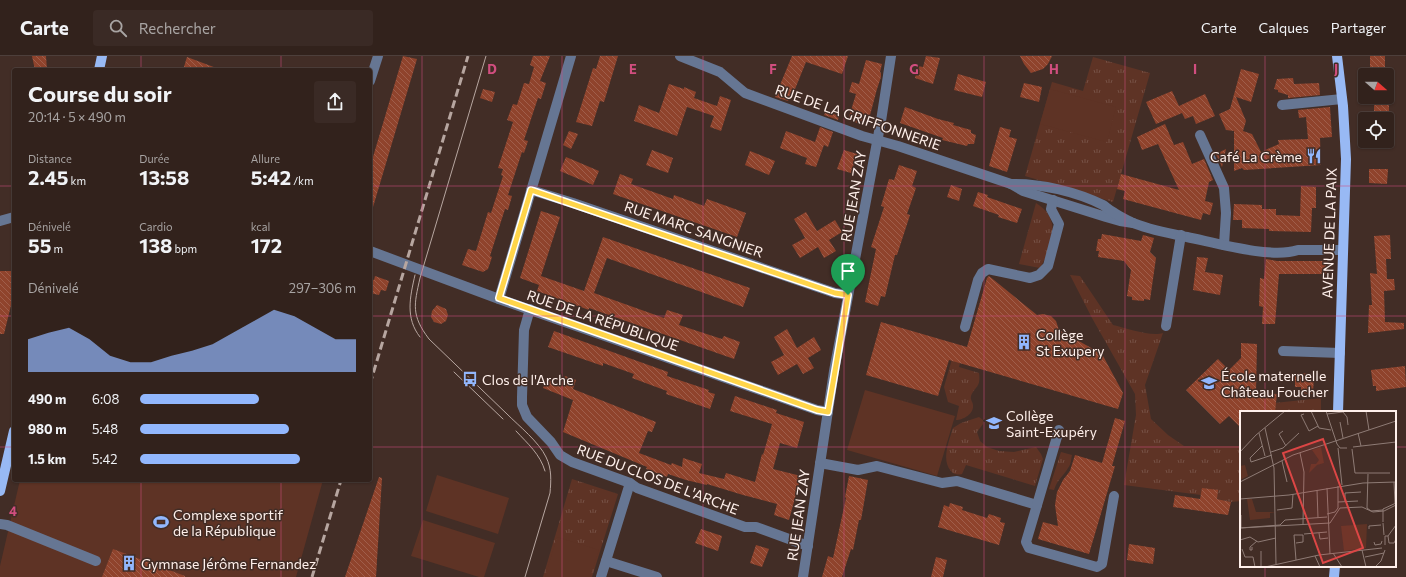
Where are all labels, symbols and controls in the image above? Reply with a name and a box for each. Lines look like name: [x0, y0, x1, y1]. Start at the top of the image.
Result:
search box: [93, 10, 373, 46]
text: Carte: [20, 16, 69, 39]
icon: search: [107, 17, 129, 39]
text: Rechercher: [139, 19, 216, 37]
text: Carte: [1201, 19, 1237, 36]
text: Calques: [1259, 19, 1309, 36]
text: Partager: [1331, 19, 1386, 36]
text: D: [487, 61, 497, 77]
text: E: [629, 61, 637, 77]
text: F: [769, 61, 777, 77]
text: G: [909, 61, 919, 77]
text: H: [1049, 61, 1059, 77]
text: I: [1193, 61, 1197, 77]
text: J: [1334, 61, 1338, 77]
north arrow: [1358, 68, 1394, 104]
map controls: [1358, 68, 1394, 148]
text: Course du soir: [28, 80, 172, 107]
button: share: [314, 81, 356, 123]
street label: RUE DE LA GRIFFONNERIE: [773, 81, 943, 153]
text: 20:14 · 5 × 490 m: [28, 109, 126, 125]
button: locate: [1358, 112, 1394, 148]
restaurant icon: Café La Crème: [1305, 147, 1323, 165]
place label: Café La Crème: [1210, 148, 1302, 165]
street label: RUE JEAN ZAY: [837, 149, 869, 243]
text: Distance: [28, 152, 72, 165]
text: Durée: [139, 152, 169, 165]
text: Allure: [251, 152, 280, 165]
text: 2.45: [28, 165, 68, 189]
text: 13:58: [139, 165, 189, 189]
text: 5:42: [251, 165, 291, 189]
street label: AVENUE DE LA PAIX: [1318, 167, 1340, 299]
text: km: [68, 174, 86, 187]
text: /km: [291, 174, 314, 187]
street label: RUE MARC SANGNIER: [622, 197, 766, 261]
text: Dénivelé: [28, 220, 71, 233]
text: Cardio: [139, 220, 173, 233]
text: kcal: [251, 220, 270, 233]
text: 55: [28, 233, 51, 257]
text: 138: [139, 233, 172, 257]
text: 172: [251, 233, 282, 257]
text: m: [51, 242, 63, 255]
text: bpm: [172, 242, 197, 255]
pin: [831, 254, 865, 295]
icon: arrive: [837, 260, 859, 282]
text: Dénivelé: [28, 280, 79, 296]
text: 297–306 m: [289, 280, 356, 296]
street label: RUE DE LA RÉPUBLIQUE: [525, 286, 681, 354]
place label: Collège St Exupery: [1036, 326, 1105, 359]
building icon: Collège St Exupery: [1015, 333, 1033, 351]
place label: École maternelle Château Foucher: [1221, 367, 1329, 400]
bus stop icon: Clos de l'Arche: [461, 370, 479, 388]
place label: Clos de l'Arche: [482, 371, 574, 388]
school or university icon: École maternelle Château Foucher: [1200, 374, 1218, 392]
text: 490 m: [28, 391, 66, 407]
text: 6:08: [92, 391, 119, 407]
place label: Collège Saint-Exupéry: [1006, 407, 1097, 440]
inset map: [1240, 411, 1396, 567]
school or university icon: Collège Saint-Exupéry: [985, 414, 1003, 432]
text: 980 m: [28, 421, 67, 437]
text: 5:48: [92, 421, 118, 437]
street label: RUE DU CLOS DE L'ARCHE: [575, 440, 741, 518]
text: 1.5 km: [28, 451, 66, 467]
text: 5:42: [92, 451, 117, 467]
street label: RUE JEAN ZAY: [783, 468, 813, 562]
text: 4: [9, 503, 17, 519]
place label: Complexe sportif de la République: [173, 506, 284, 539]
sports icon: Complexe sportif de la République: [152, 513, 170, 531]
building icon: Gymnase Jérôme Fernandez: [120, 554, 138, 572]
place label: Gymnase Jérôme Fernandez: [141, 555, 316, 572]

